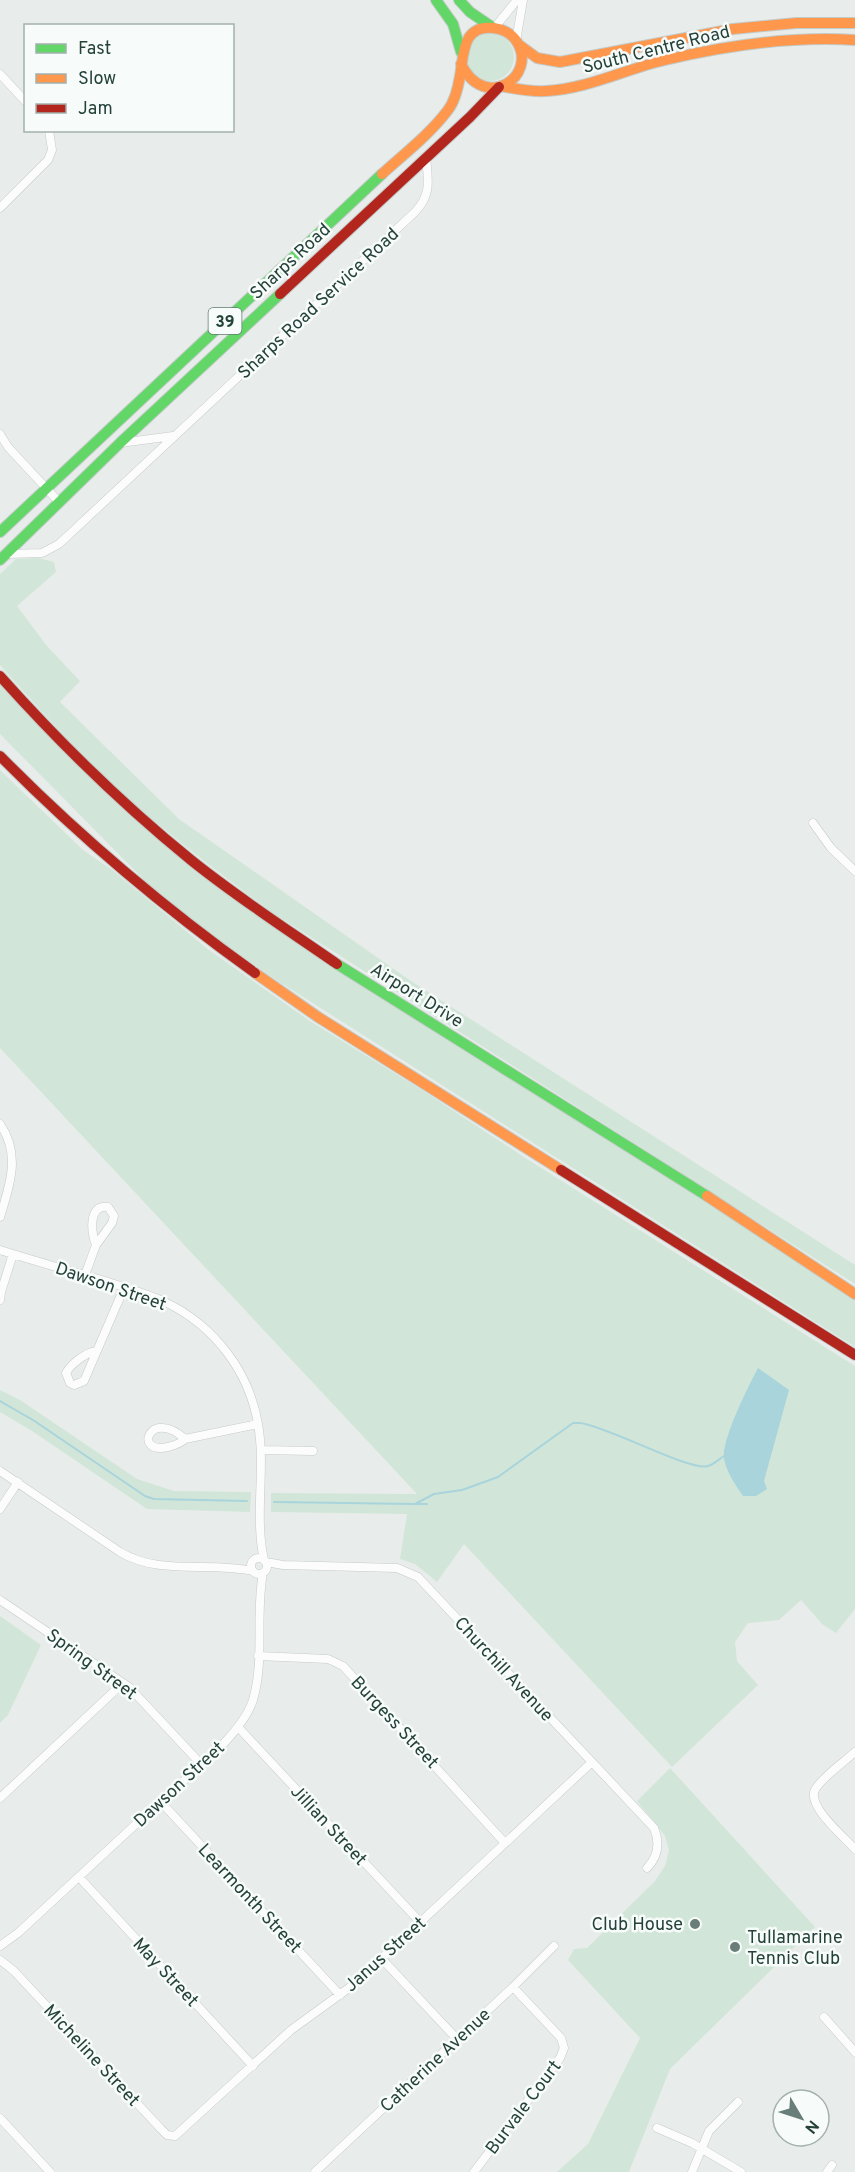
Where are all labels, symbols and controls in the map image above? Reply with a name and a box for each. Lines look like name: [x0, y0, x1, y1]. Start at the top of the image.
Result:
street label: South Centre Road: [580, 21, 732, 80]
legend: [24, 24, 234, 132]
text: Fast: [78, 38, 111, 61]
text: Slow: [78, 68, 116, 91]
text: Jam: [78, 98, 113, 121]
street label: Sharps Road: [246, 219, 336, 305]
street label: Sharps Road Service Road: [234, 223, 404, 385]
road number: 39: [208, 308, 242, 334]
street label: Airport Drive: [366, 959, 467, 1034]
street label: Dawson Street: [52, 1258, 169, 1317]
street label: Churchill Avenue: [448, 1613, 557, 1727]
street label: Spring Street: [41, 1625, 141, 1706]
street label: Burgess Street: [345, 1672, 443, 1774]
street label: Dawson Street: [130, 1737, 230, 1833]
street label: Jillian Street: [285, 1781, 371, 1871]
street label: Learmonth Street: [192, 1839, 306, 1959]
street label: Janus Street: [340, 1912, 432, 1998]
place label: Club House: [591, 1914, 683, 1937]
marker: Club House: [688, 1917, 702, 1931]
place label: Tullamarine Tennis Club: [747, 1927, 843, 1971]
street label: May Street: [127, 1933, 203, 2013]
marker: Tullamarine Tennis Club: [728, 1940, 742, 1954]
street label: Micheline Street: [38, 2000, 144, 2112]
street label: Catherine Avenue: [376, 2004, 496, 2118]
street label: Burvale Court: [481, 2056, 567, 2160]
north arrow: [771, 2088, 831, 2148]
text: N: [800, 2115, 822, 2137]

